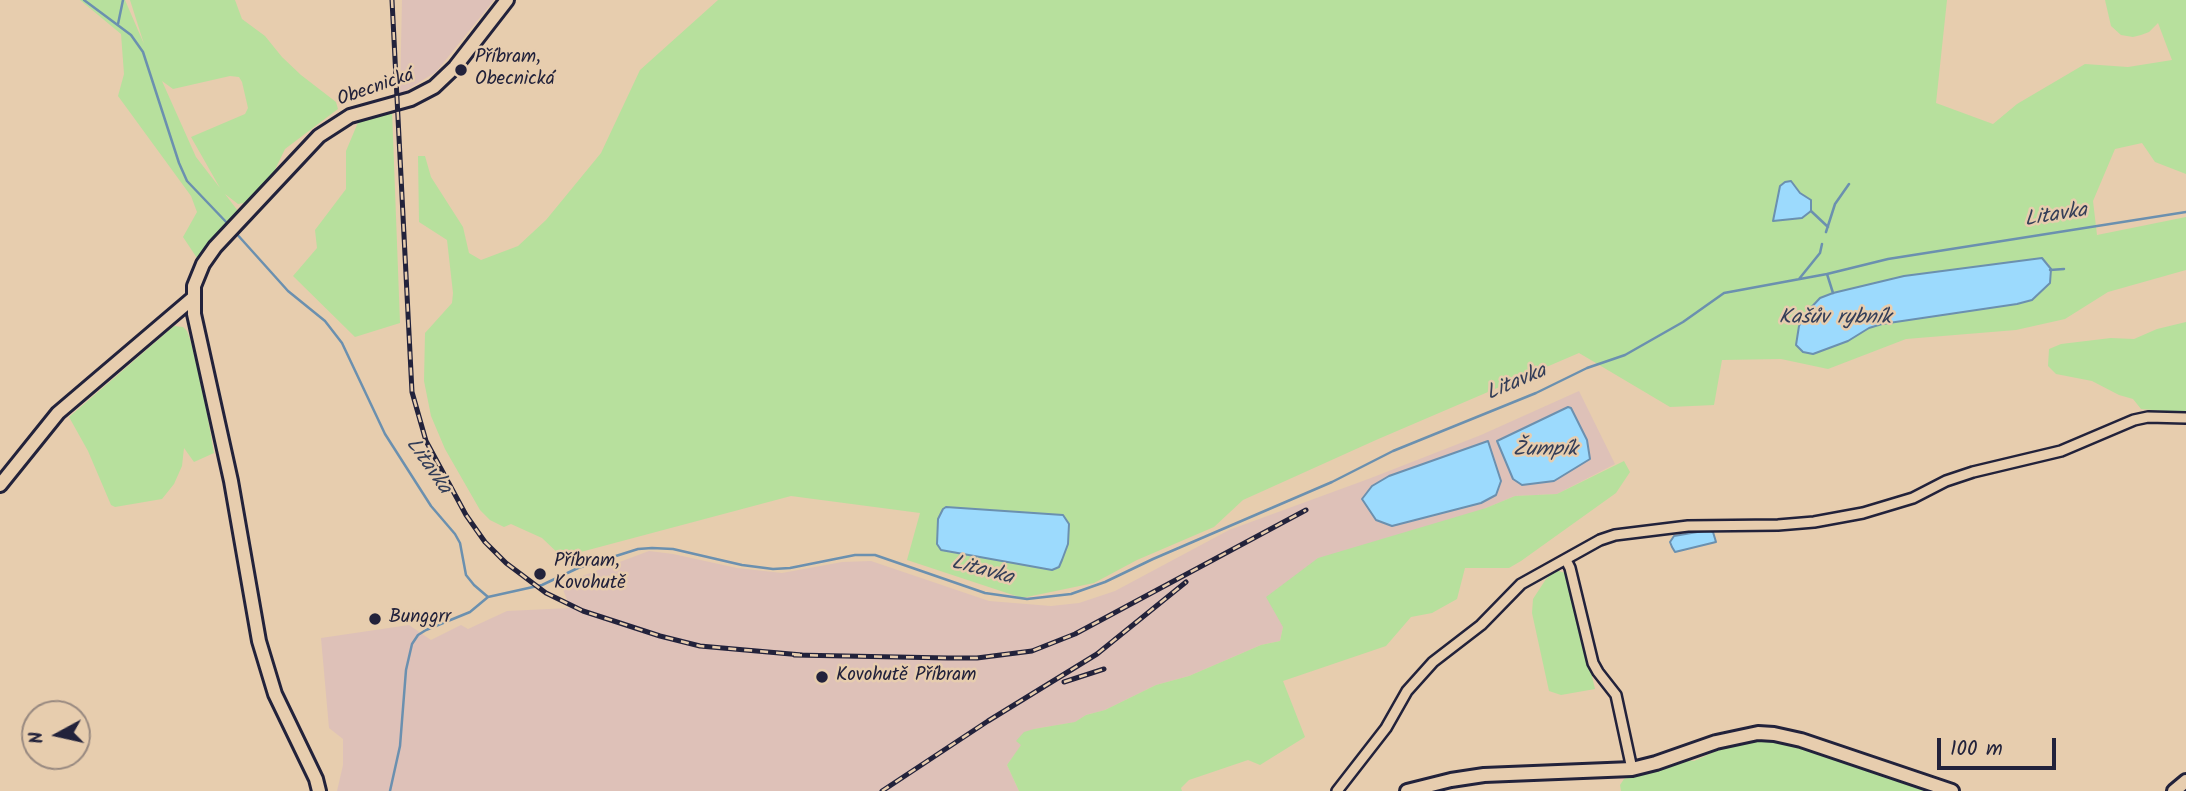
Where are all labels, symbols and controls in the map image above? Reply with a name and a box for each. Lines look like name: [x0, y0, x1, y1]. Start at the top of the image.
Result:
place label: Příbram, Obecnická: [475, 48, 555, 92]
marker: Příbram, Obecnická: [453, 62, 469, 78]
street label: Obecnická: [335, 65, 417, 113]
water label: Litavka: [2023, 200, 2089, 234]
water label: Kašův rybník: [1779, 306, 1891, 332]
water label: Litavka: [1483, 360, 1551, 408]
water label: Litavka: [399, 434, 455, 500]
water label: Žumpík: [1513, 438, 1577, 464]
place label: Příbram, Kovohutě: [554, 552, 625, 596]
water label: Litavka: [948, 552, 1016, 592]
marker: Příbram, Kovohutě: [532, 566, 548, 582]
place label: Bunggrr: [389, 608, 451, 630]
marker: Bunggrr: [367, 611, 383, 627]
place label: Kovohutě Příbram: [836, 666, 976, 688]
marker: Kovohutě Příbram: [814, 669, 830, 685]
north arrow: [21, 700, 91, 770]
scale bar: [1941, 724, 2060, 768]
text: N: [21, 730, 53, 746]
text: 100 m: [1950, 733, 2003, 766]

